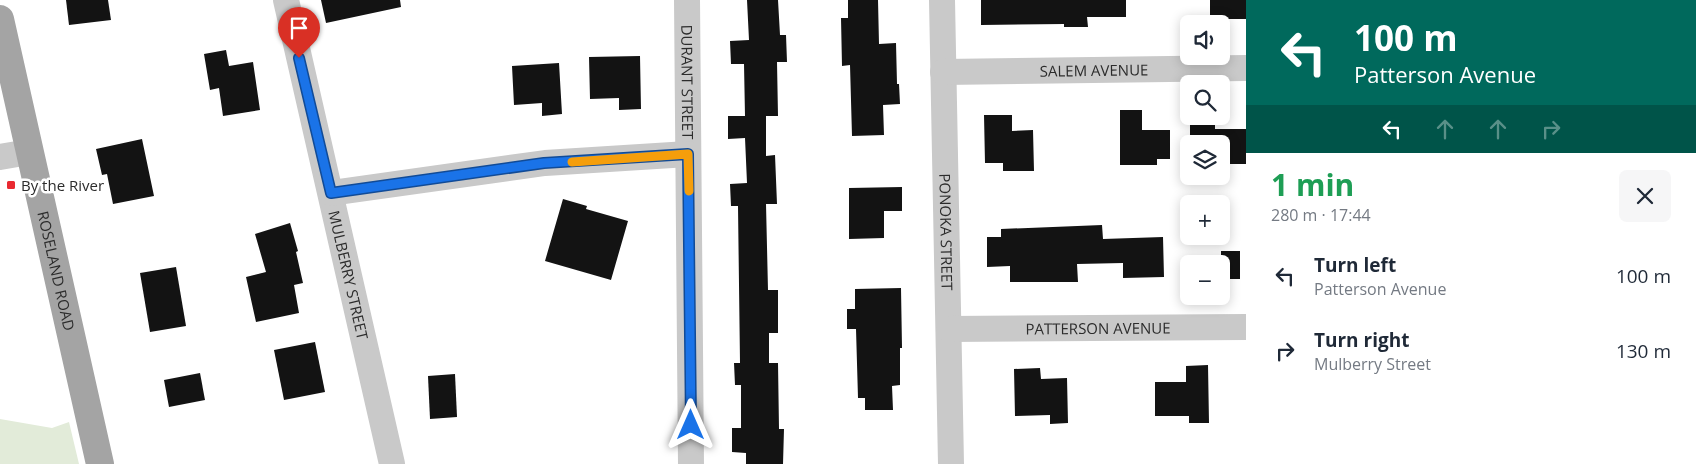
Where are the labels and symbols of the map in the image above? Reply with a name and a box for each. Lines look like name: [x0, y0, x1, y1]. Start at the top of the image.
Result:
pin: [278, 7, 320, 58]
street label: DURANT STREET: [677, 25, 698, 140]
street label: SALEM AVENUE: [1040, 59, 1148, 81]
street label: PONOKA STREET: [935, 173, 958, 291]
place label: By the River: [21, 175, 104, 195]
marker: By the River: [5, 179, 17, 191]
street label: MULBERRY STREET: [324, 208, 373, 342]
street label: ROSELAND ROAD: [33, 209, 80, 333]
street label: PATTERSON AVENUE: [1025, 318, 1171, 338]
position arrow: [664, 398, 716, 450]

